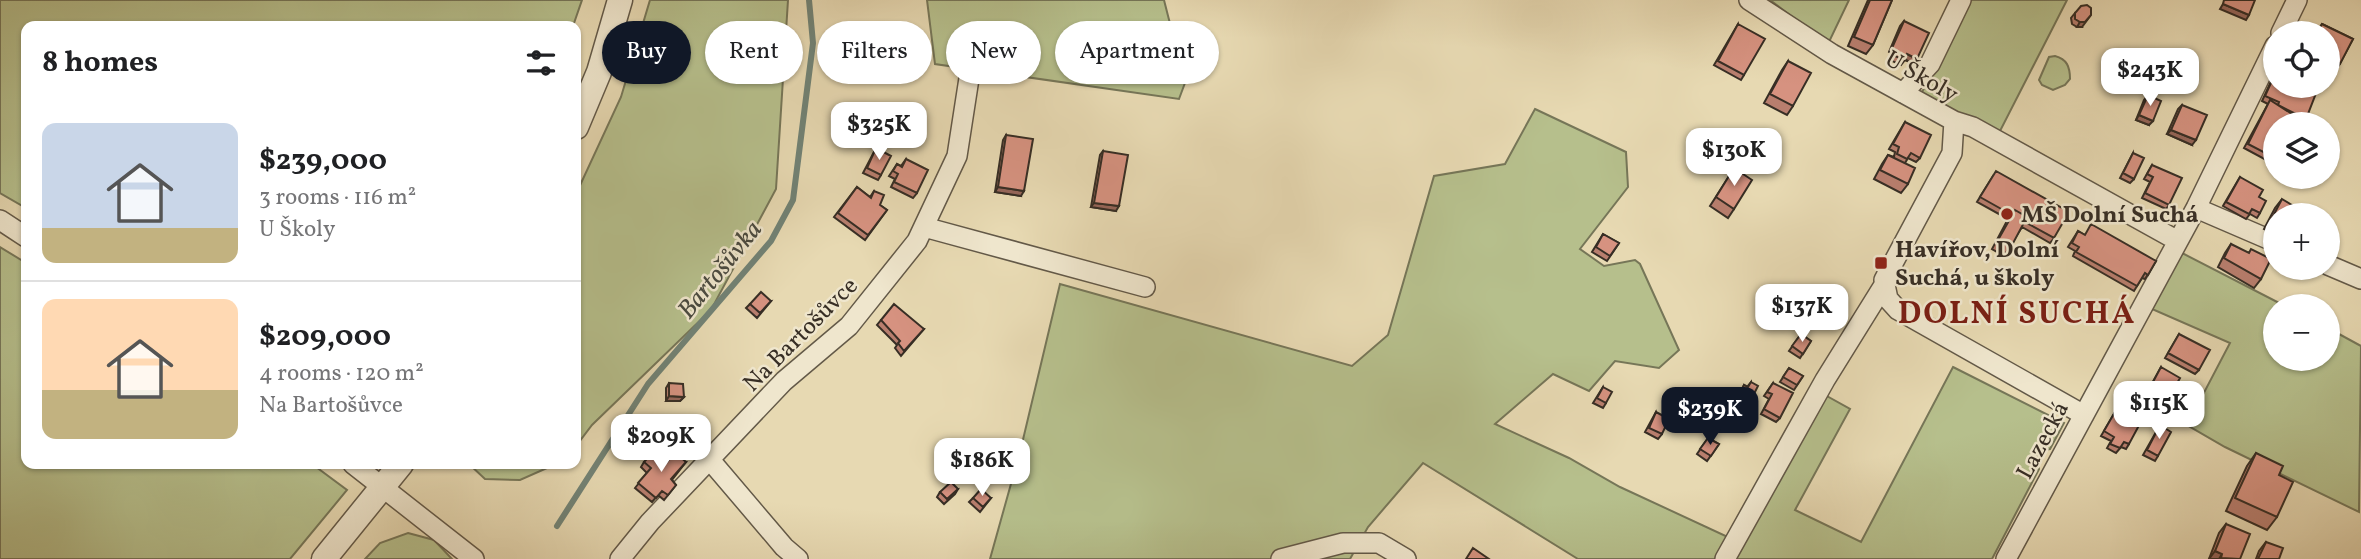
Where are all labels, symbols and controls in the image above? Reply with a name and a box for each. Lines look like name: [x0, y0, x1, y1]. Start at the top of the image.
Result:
chip: Buy: [602, 21, 691, 84]
chip: Rent: [705, 21, 803, 84]
chip: Filters: [817, 21, 932, 84]
chip: New: [946, 21, 1041, 84]
chip: Apartment: [1055, 21, 1219, 84]
map controls: [2263, 21, 2340, 371]
button: locate: [2263, 21, 2340, 98]
text: 8 homes: [42, 42, 158, 84]
street label: U Školy: [1878, 43, 1964, 112]
icon: filters: [522, 44, 560, 82]
pin: $243K: [2101, 48, 2199, 108]
text: $243K: [2117, 55, 2183, 87]
pin: $325K: [830, 102, 928, 162]
text: $325K: [847, 109, 911, 141]
button: layers: [2263, 112, 2340, 189]
pin: $130K: [1685, 128, 1783, 188]
text: $130K: [1702, 135, 1766, 167]
text: $239,000: [259, 140, 387, 182]
icon: home: [98, 151, 182, 235]
text: 3 rooms · 116 m²: [259, 182, 416, 214]
place label: MŠ Dolní Suchá: [2021, 199, 2199, 233]
button: +: [2263, 203, 2340, 280]
marker: MŠ Dolní Suchá: [1999, 206, 2015, 222]
water label: Bartošůvka: [670, 213, 771, 327]
text: U Školy: [259, 214, 335, 246]
place label: Havířov, Dolní Suchá, u školy: [1895, 234, 2059, 296]
marker: Havířov, Dolní Suchá, u školy: [1873, 255, 1889, 271]
street label: Na Bartošůvce: [736, 270, 867, 401]
pin: $137K: [1753, 284, 1851, 344]
text: $137K: [1771, 291, 1833, 323]
district label: DOLNÍ SUCHÁ: [1898, 293, 2136, 337]
button: −: [2263, 294, 2340, 371]
text: $209,000: [259, 316, 391, 358]
icon: home: [98, 327, 182, 411]
text: 4 rooms · 120 m²: [259, 358, 424, 390]
pin: $115K: [2110, 382, 2208, 441]
pin: $239K: [1661, 388, 1759, 447]
text: $115K: [2129, 388, 2189, 420]
text: Na Bartošůvce: [259, 390, 403, 422]
text: $239K: [1677, 394, 1743, 426]
street label: Lazecká: [2009, 396, 2078, 486]
pin: $209K: [612, 414, 710, 474]
text: $209K: [627, 421, 695, 453]
pin: $186K: [933, 438, 1031, 498]
text: $186K: [950, 445, 1014, 477]

